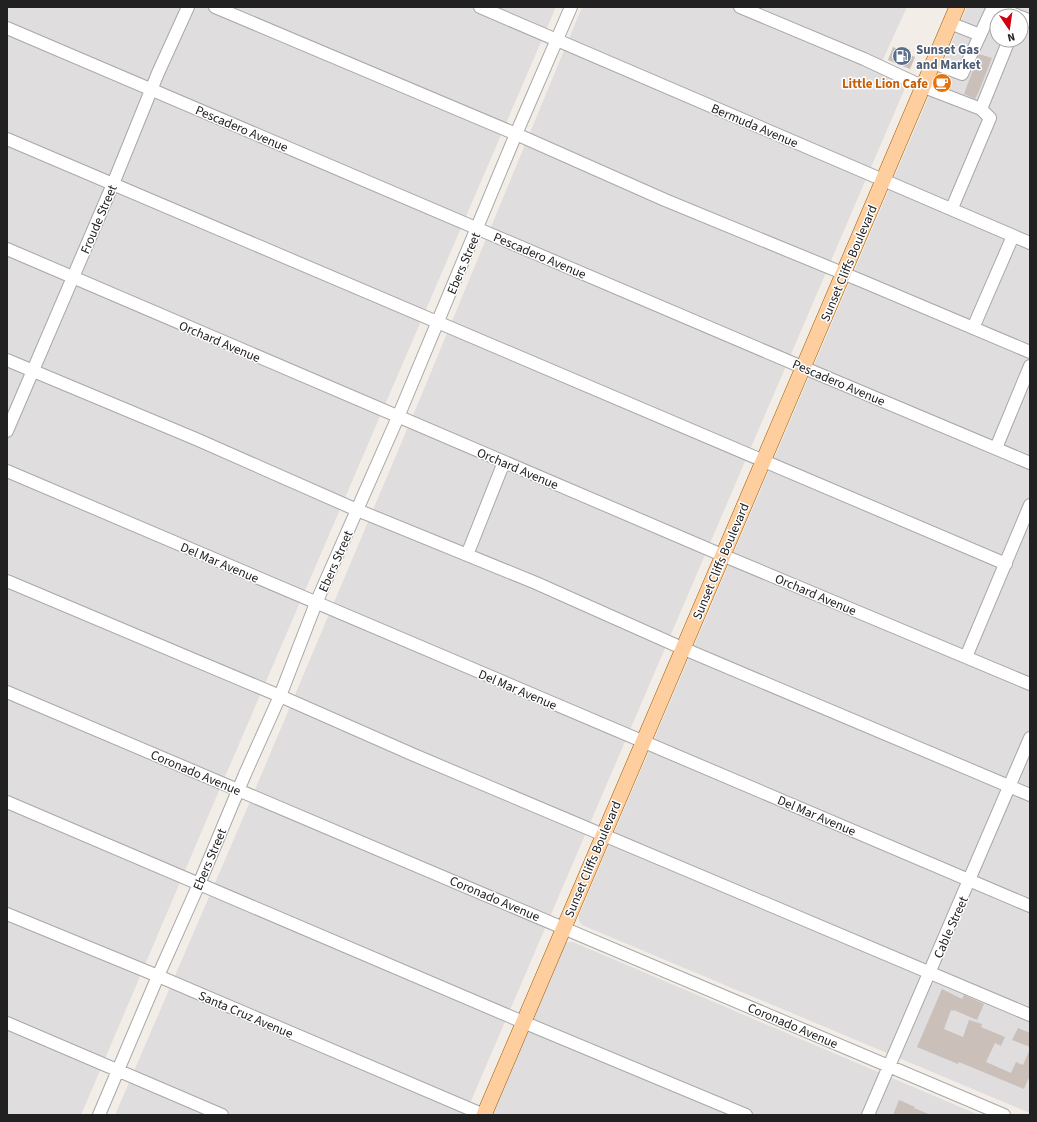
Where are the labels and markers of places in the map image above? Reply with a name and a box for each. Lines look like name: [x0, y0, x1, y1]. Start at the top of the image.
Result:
place label: Sunset Gas and Market: [916, 41, 981, 74]
fuel station icon: Sunset Gas and Market: [891, 45, 913, 67]
cafe icon: Little Lion Cafe: [931, 72, 953, 94]
place label: Little Lion Cafe: [842, 75, 928, 93]

